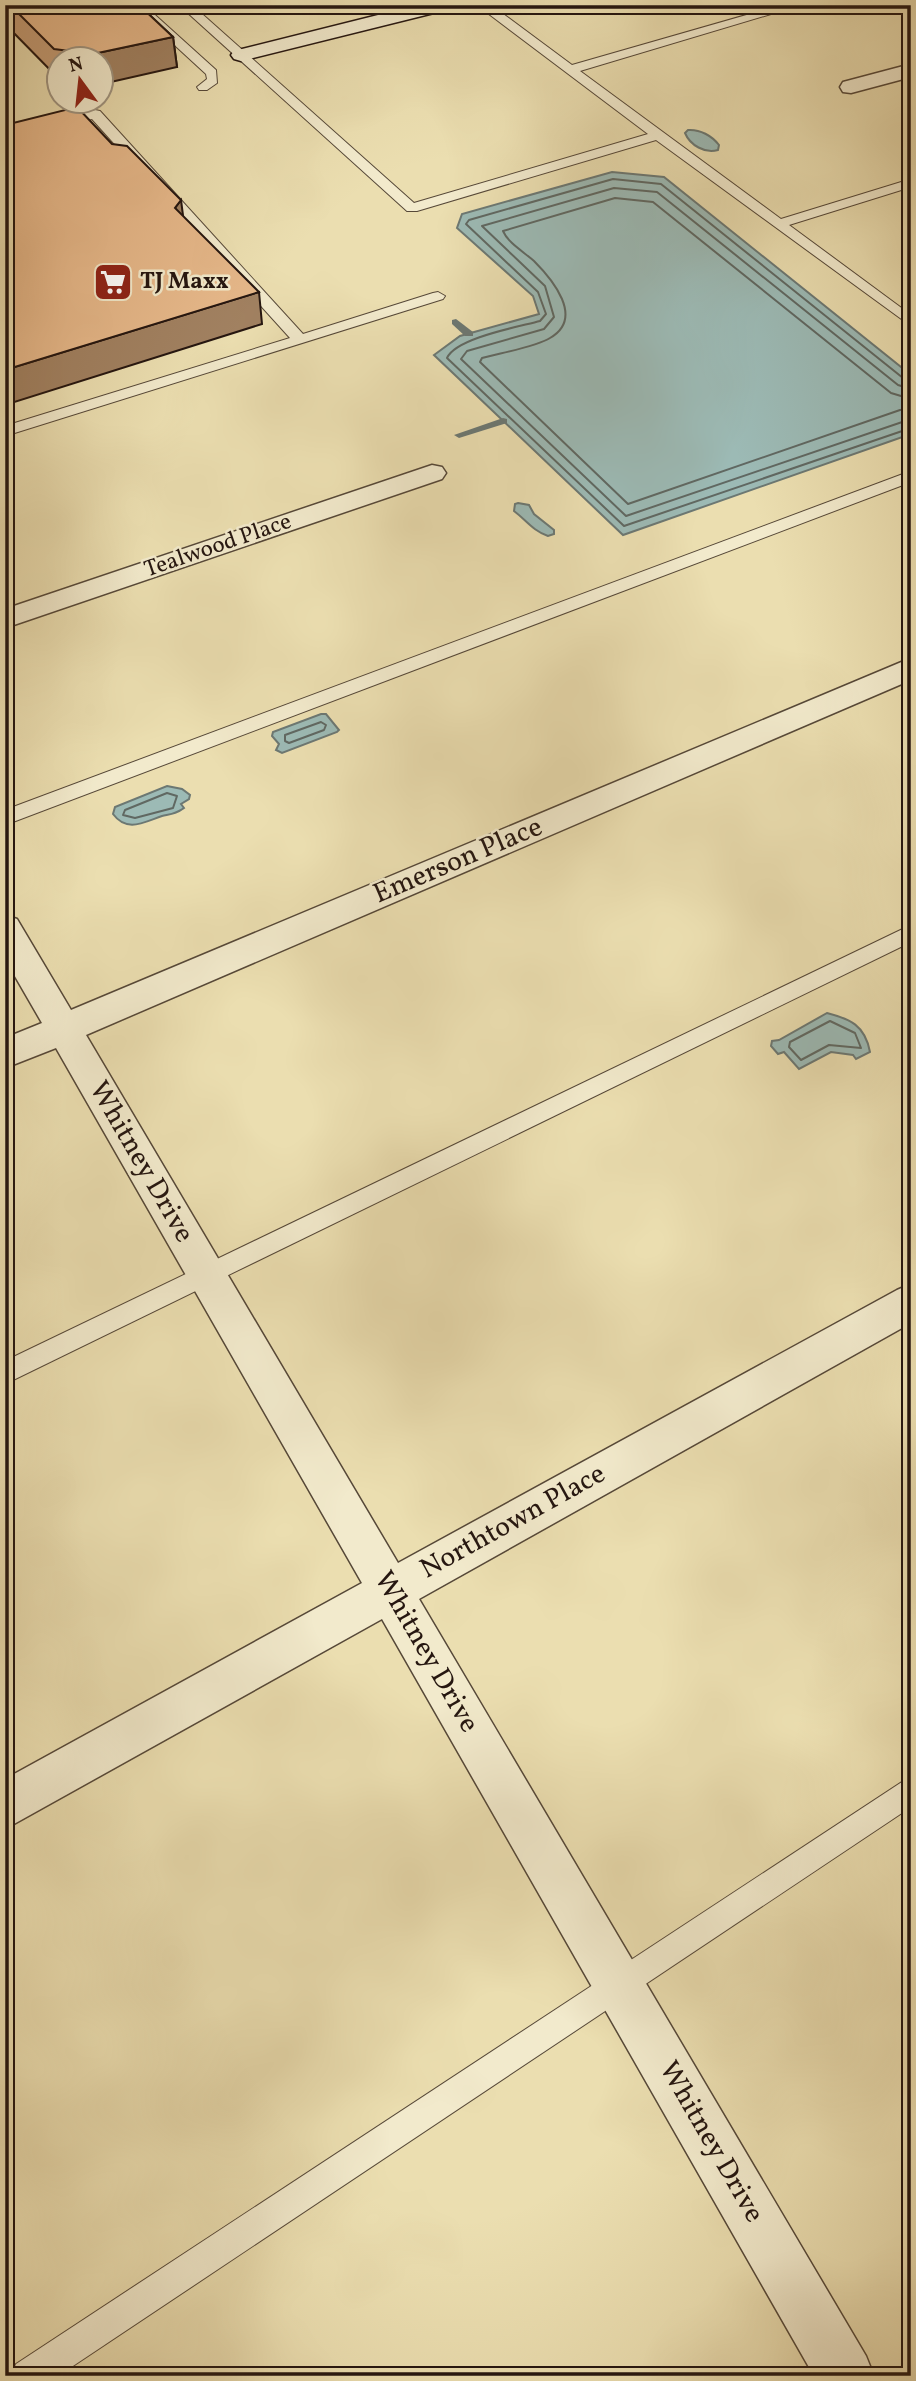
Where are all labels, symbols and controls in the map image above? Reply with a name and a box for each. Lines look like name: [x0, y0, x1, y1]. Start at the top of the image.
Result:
north arrow: [46, 46, 116, 116]
text: N: [66, 51, 86, 80]
supermarket icon: TJ Maxx: [92, 261, 134, 303]
place label: TJ Maxx: [140, 266, 229, 298]
street label: Tealwood Place: [140, 506, 296, 586]
street label: Emerson Place: [367, 808, 549, 914]
street label: Whitney Drive: [79, 1074, 203, 1250]
street label: Northtown Place: [413, 1455, 613, 1589]
street label: Whitney Drive: [364, 1564, 488, 1740]
street label: Whitney Drive: [649, 2054, 773, 2230]

